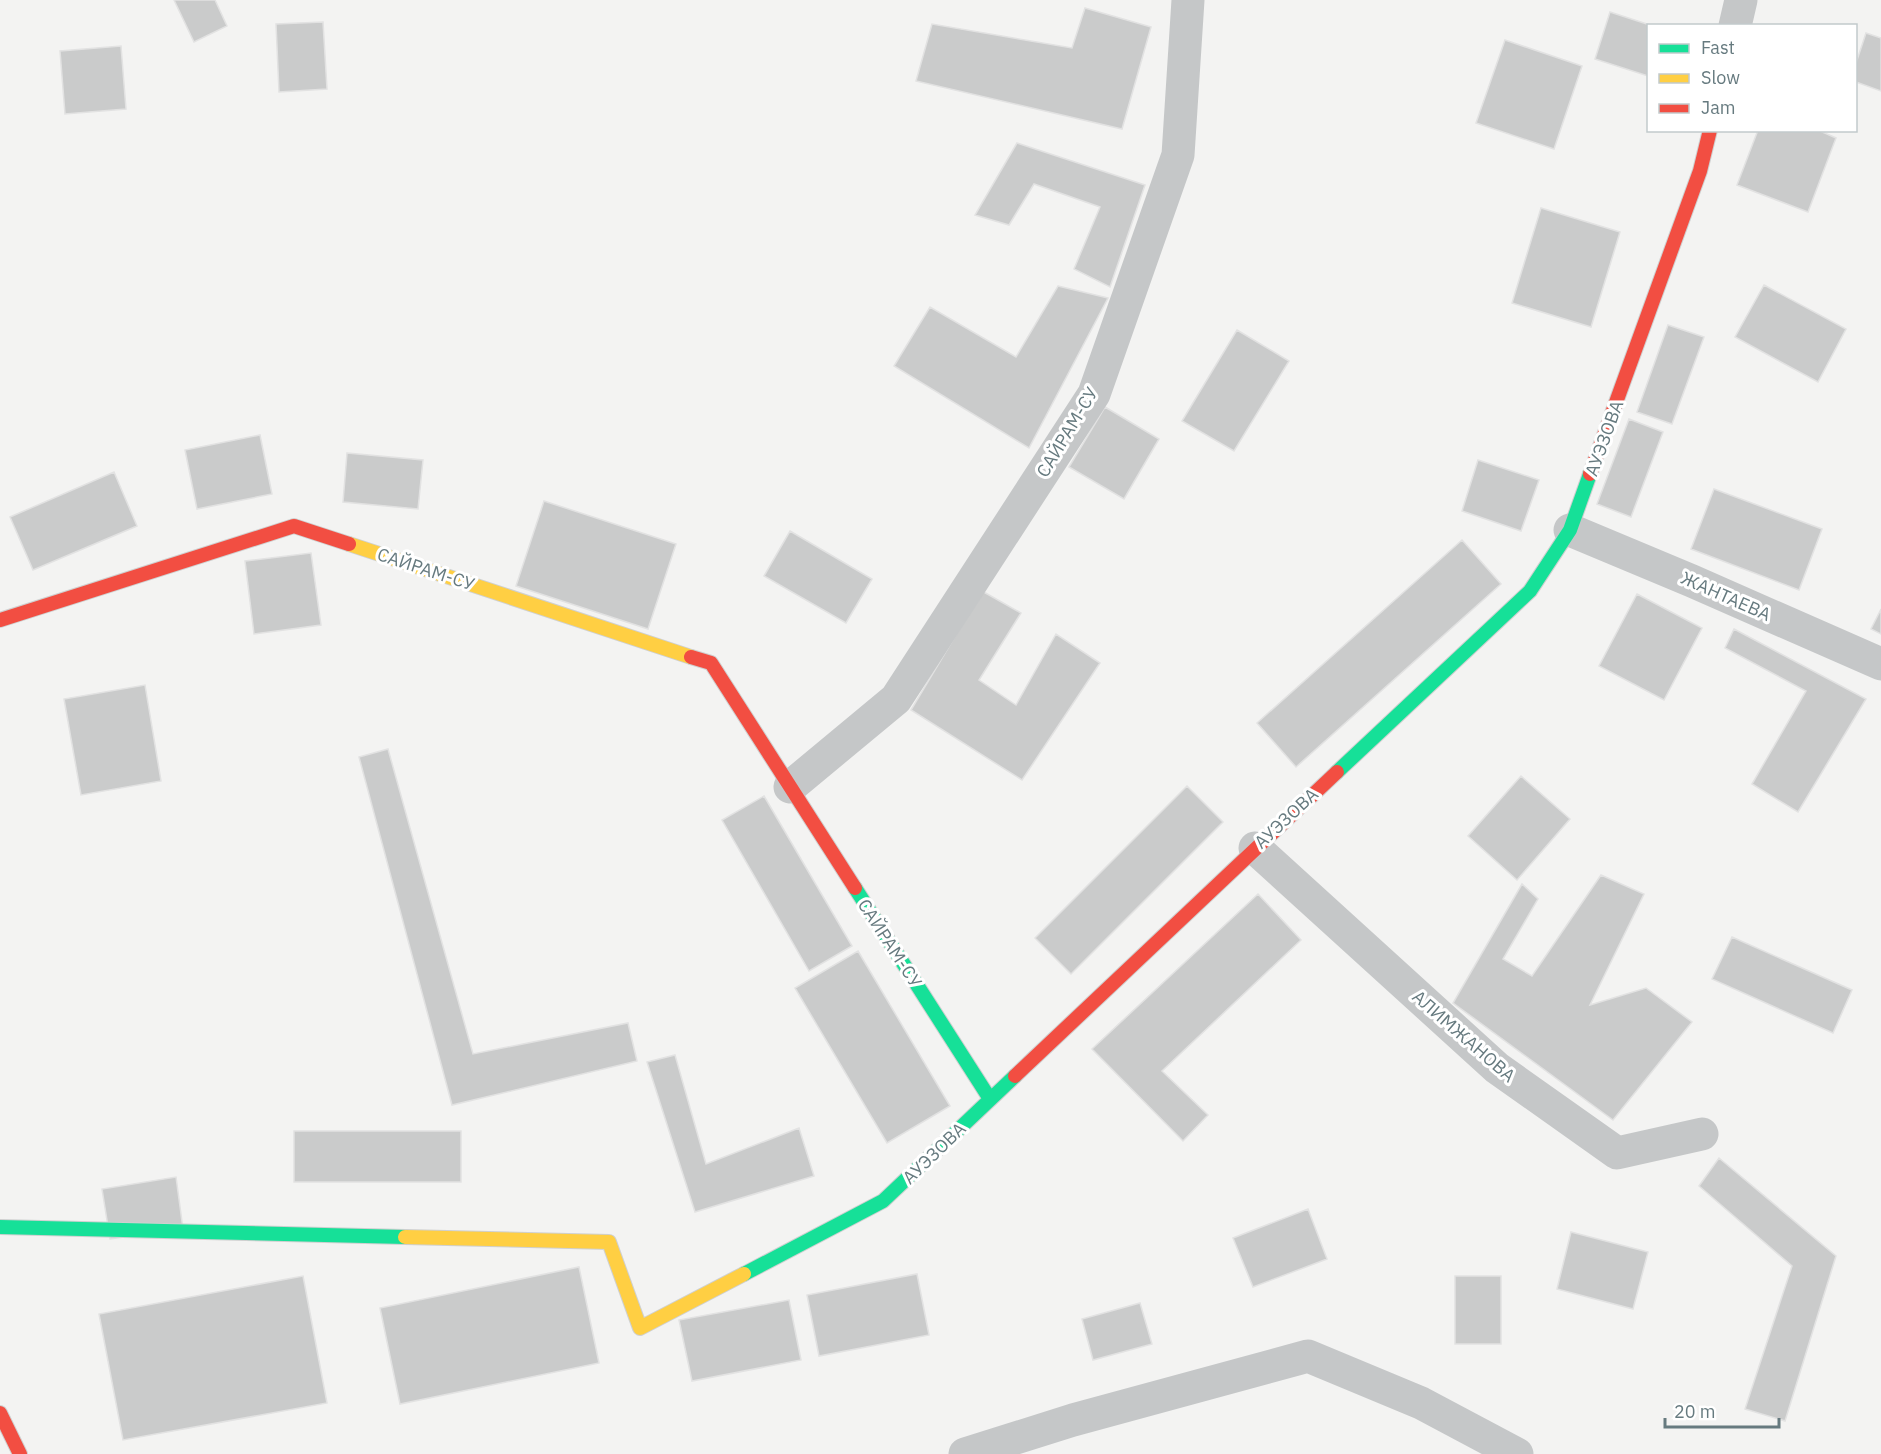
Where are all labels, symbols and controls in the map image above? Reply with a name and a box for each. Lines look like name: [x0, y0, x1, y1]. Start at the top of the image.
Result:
legend: [1647, 24, 1857, 132]
text: Fast: [1701, 36, 1735, 59]
text: Slow: [1701, 66, 1740, 89]
text: Jam: [1701, 96, 1736, 119]
street label: САЙРАМ-СУ: [1031, 383, 1103, 481]
street label: АУЭЗОВА: [1580, 396, 1628, 479]
street label: САЙРАМ-СУ: [374, 542, 478, 596]
street label: ЖАНТАЕВА: [1677, 566, 1775, 626]
street label: АУЭЗОВА: [1249, 782, 1323, 853]
street label: САЙРАМ-СУ: [853, 894, 927, 992]
street label: АЛИМЖАНОВА: [1408, 985, 1521, 1087]
street label: АУЭЗОВА: [898, 1117, 971, 1189]
scale bar: [1665, 1391, 1779, 1429]
text: 20 m: [1674, 1400, 1716, 1423]

